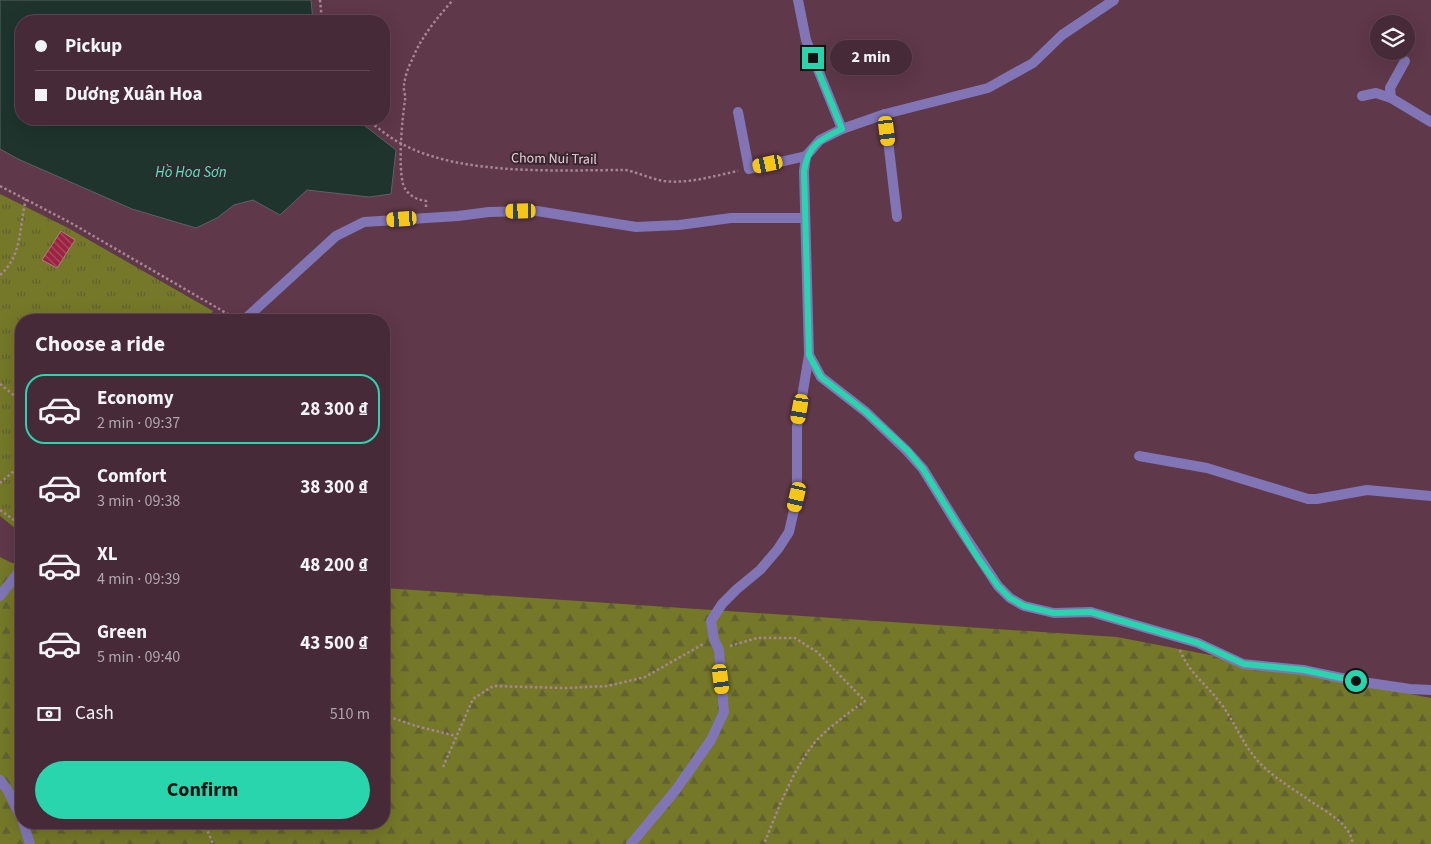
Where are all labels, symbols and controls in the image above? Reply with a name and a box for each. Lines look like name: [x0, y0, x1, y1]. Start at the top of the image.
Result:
map controls: [1370, 15, 1415, 60]
button: layers: [1370, 15, 1415, 60]
text: Pickup: [65, 33, 122, 60]
callout: 2 min: [830, 40, 913, 76]
text: 2 min: [852, 46, 890, 68]
route end: [802, 47, 824, 69]
text: Dương Xuân Hoa: [65, 81, 202, 108]
car: [877, 115, 896, 147]
street label: Chom Nui Trail: [511, 148, 598, 170]
car: [751, 154, 784, 174]
water label: Hồ Hoa Sơn: [155, 162, 227, 183]
car: [505, 203, 536, 219]
car: [386, 210, 417, 228]
text: Choose a ride: [35, 328, 165, 360]
text: Economy: [97, 385, 174, 412]
icon: car: [37, 387, 82, 432]
car: [790, 393, 809, 425]
text: 28 300 ₫: [300, 396, 368, 423]
text: 2 min · 09:37: [97, 412, 180, 434]
text: Comfort: [97, 463, 167, 490]
icon: car: [37, 465, 82, 510]
text: 38 300 ₫: [300, 474, 368, 501]
car: [786, 481, 807, 513]
text: 3 min · 09:38: [97, 490, 180, 512]
text: XL: [97, 541, 118, 568]
icon: car: [37, 543, 82, 588]
text: 48 200 ₫: [300, 552, 368, 579]
text: 4 min · 09:39: [97, 568, 180, 590]
text: Green: [97, 619, 147, 646]
icon: car: [37, 621, 82, 666]
text: 43 500 ₫: [300, 630, 368, 657]
text: 5 min · 09:40: [97, 646, 180, 668]
car: [711, 663, 730, 695]
route start: [1345, 670, 1367, 692]
icon: cash: [35, 700, 63, 728]
text: Cash: [75, 700, 114, 727]
text: 510 m: [330, 703, 370, 725]
button: Confirm: [35, 761, 370, 819]

